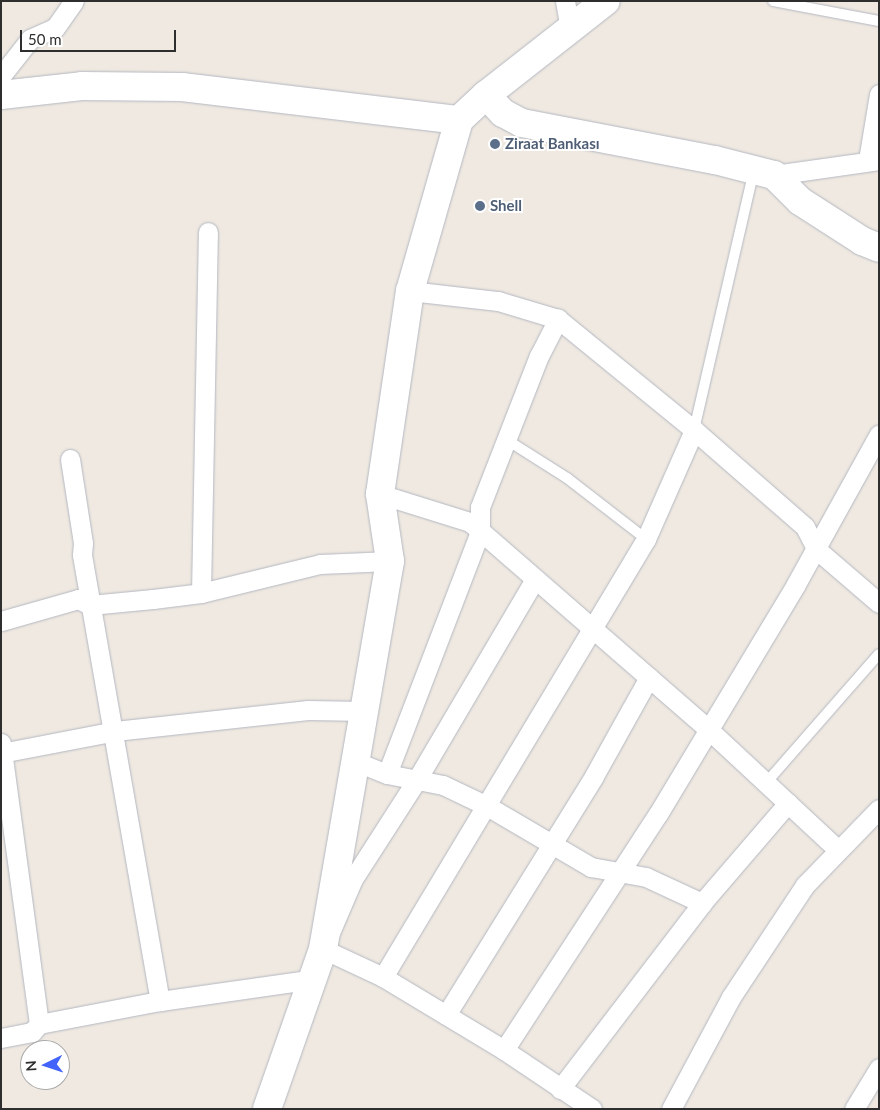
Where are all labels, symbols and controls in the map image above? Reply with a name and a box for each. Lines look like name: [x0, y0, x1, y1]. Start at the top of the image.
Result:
scale bar: [22, 20, 179, 52]
text: 50 m: [28, 30, 62, 48]
place label: Ziraat Bankası: [505, 135, 600, 153]
marker: Ziraat Bankası: [489, 138, 501, 150]
place label: Shell: [490, 197, 522, 215]
marker: Shell: [474, 200, 486, 212]
north arrow: [20, 1040, 70, 1090]
text: N: [22, 1060, 39, 1072]

